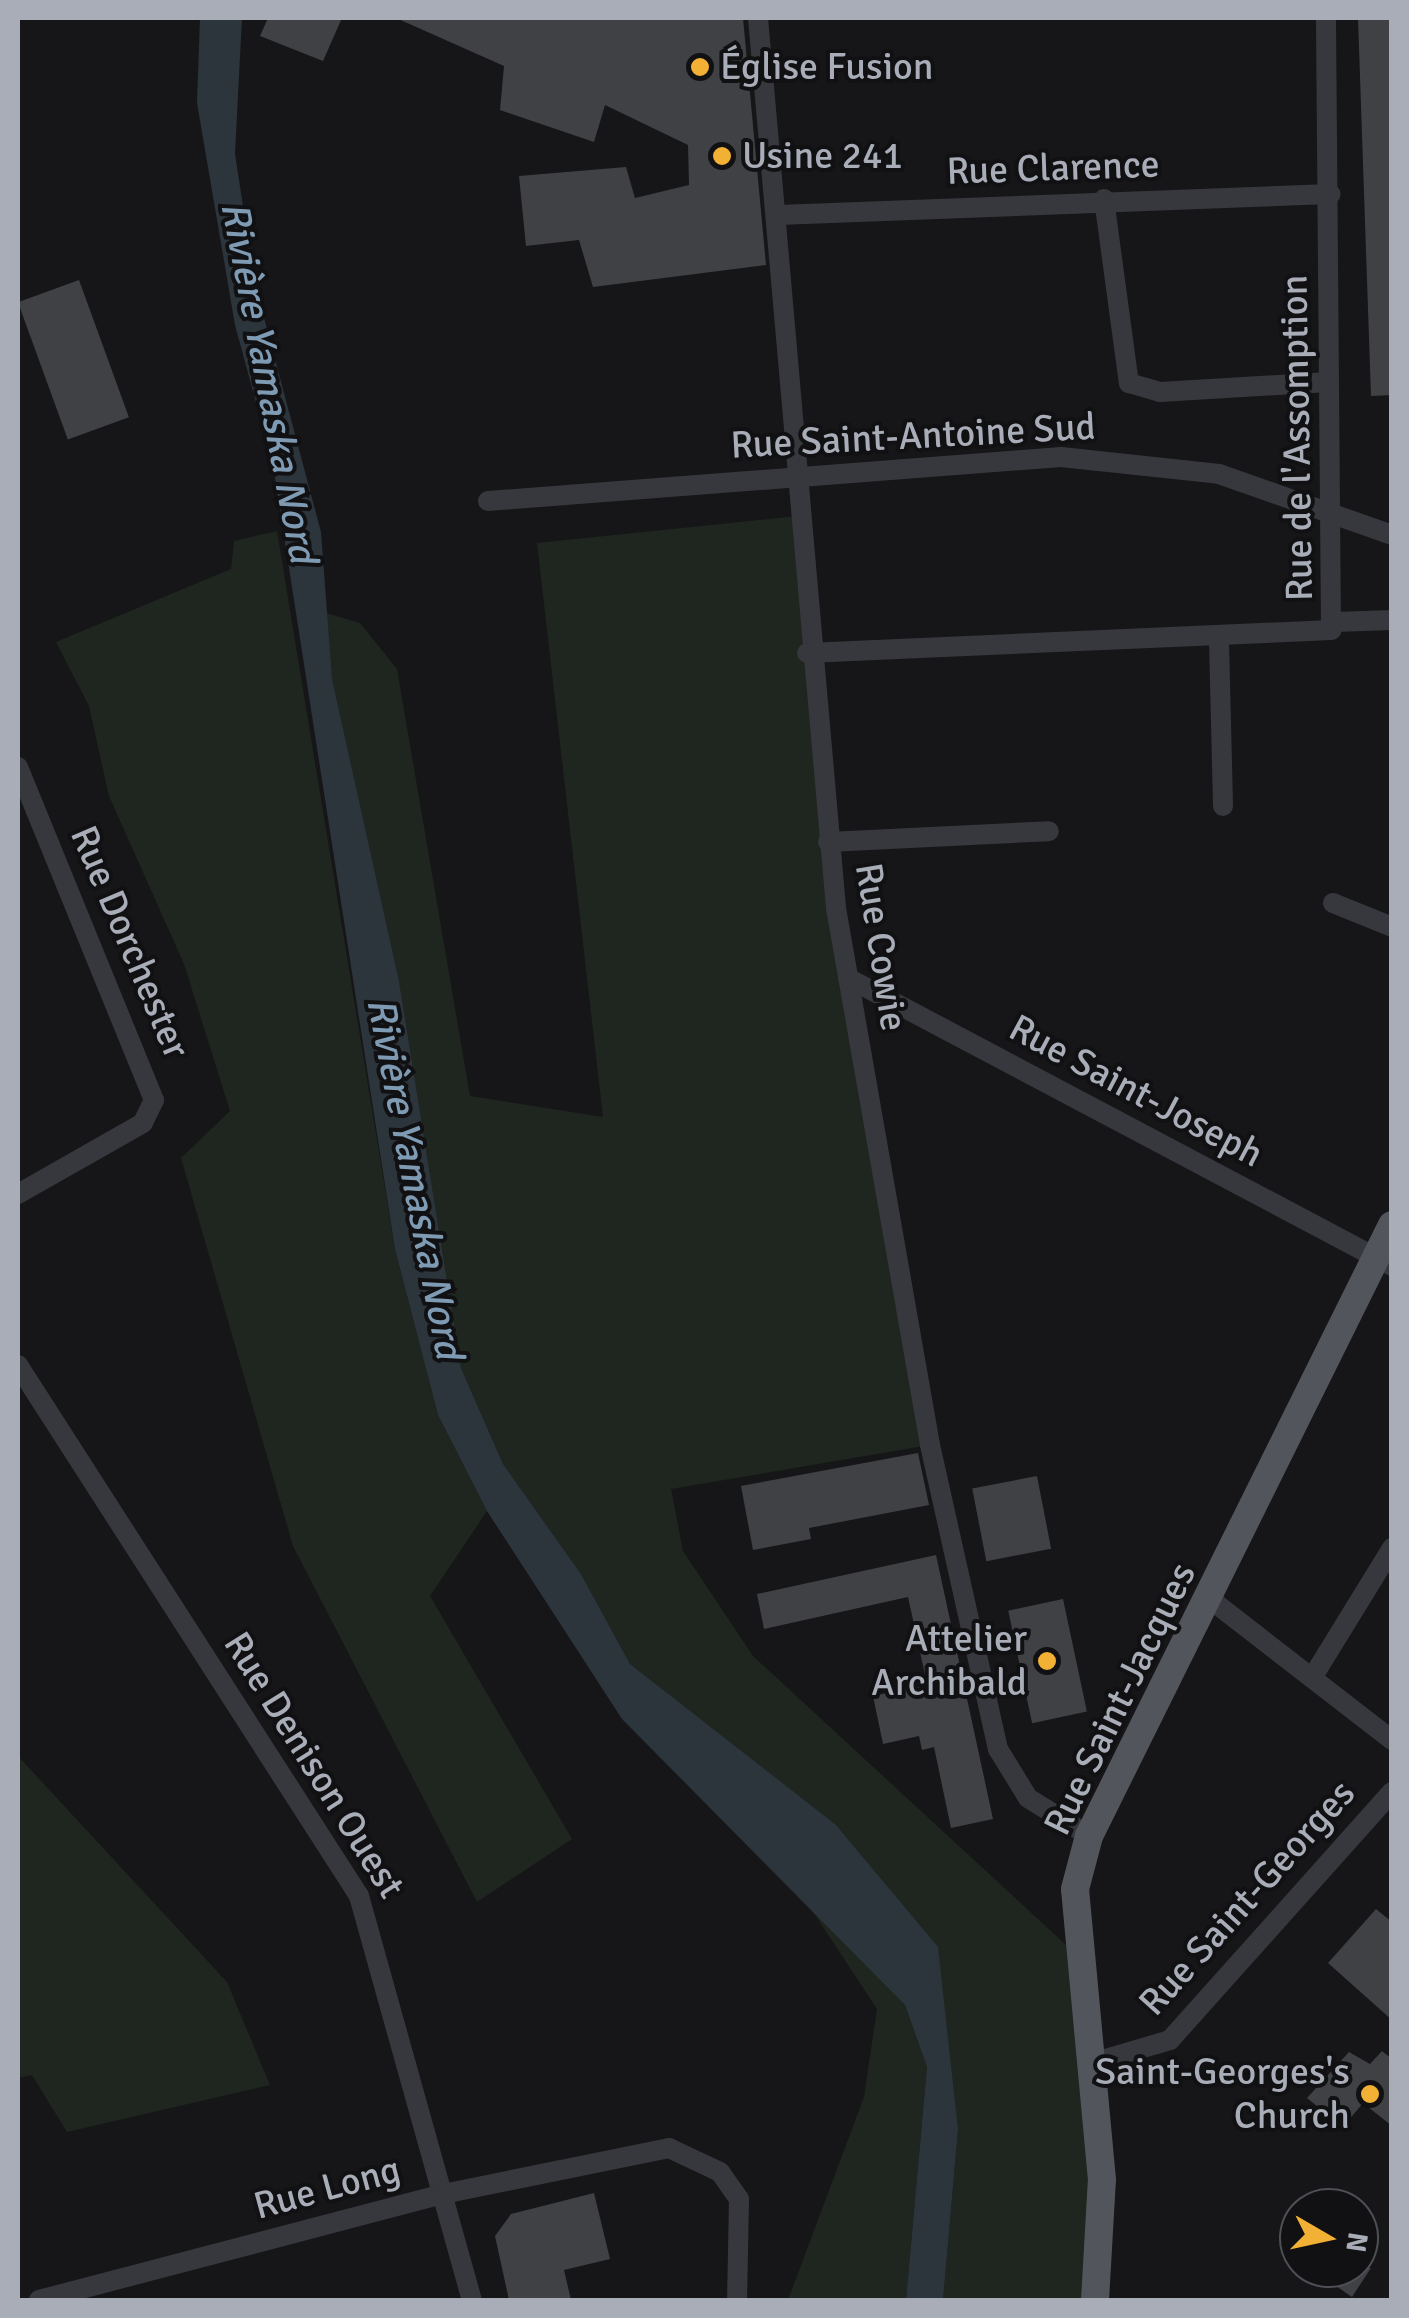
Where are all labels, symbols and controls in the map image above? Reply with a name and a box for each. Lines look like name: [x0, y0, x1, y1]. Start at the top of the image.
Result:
place label: Église Fusion: [720, 44, 934, 90]
marker: Église Fusion: [689, 56, 711, 78]
place label: Usine 241: [742, 133, 903, 179]
street label: Rue Clarence: [946, 141, 1160, 195]
marker: Usine 241: [711, 145, 733, 167]
water label: Rivière Yamaska Nord: [210, 197, 328, 567]
street label: Rue de l'Assomption: [1271, 274, 1323, 602]
street label: Rue Saint-Antoine Sud: [729, 404, 1097, 468]
street label: Rue Dorchester: [61, 819, 199, 1065]
street label: Rue Cowie: [845, 860, 917, 1034]
water label: Rivière Yamaska Nord: [356, 993, 474, 1363]
street label: Rue Saint-Joseph: [1001, 1005, 1271, 1177]
street label: Rue Saint-Jacques: [1034, 1556, 1206, 1842]
place label: Attelier Archibald: [871, 1616, 1027, 1706]
street label: Rue Denison Ouest: [214, 1624, 414, 1906]
marker: Attelier Archibald: [1036, 1650, 1058, 1672]
street label: Rue Saint-Georges: [1129, 1771, 1365, 2025]
place label: Saint-Georges's Church: [1095, 2049, 1350, 2138]
marker: Saint-Georges's Church: [1359, 2083, 1381, 2105]
street label: Rue Long: [249, 2147, 405, 2229]
north arrow: [1279, 2188, 1379, 2288]
text: N: [1338, 2230, 1375, 2255]

